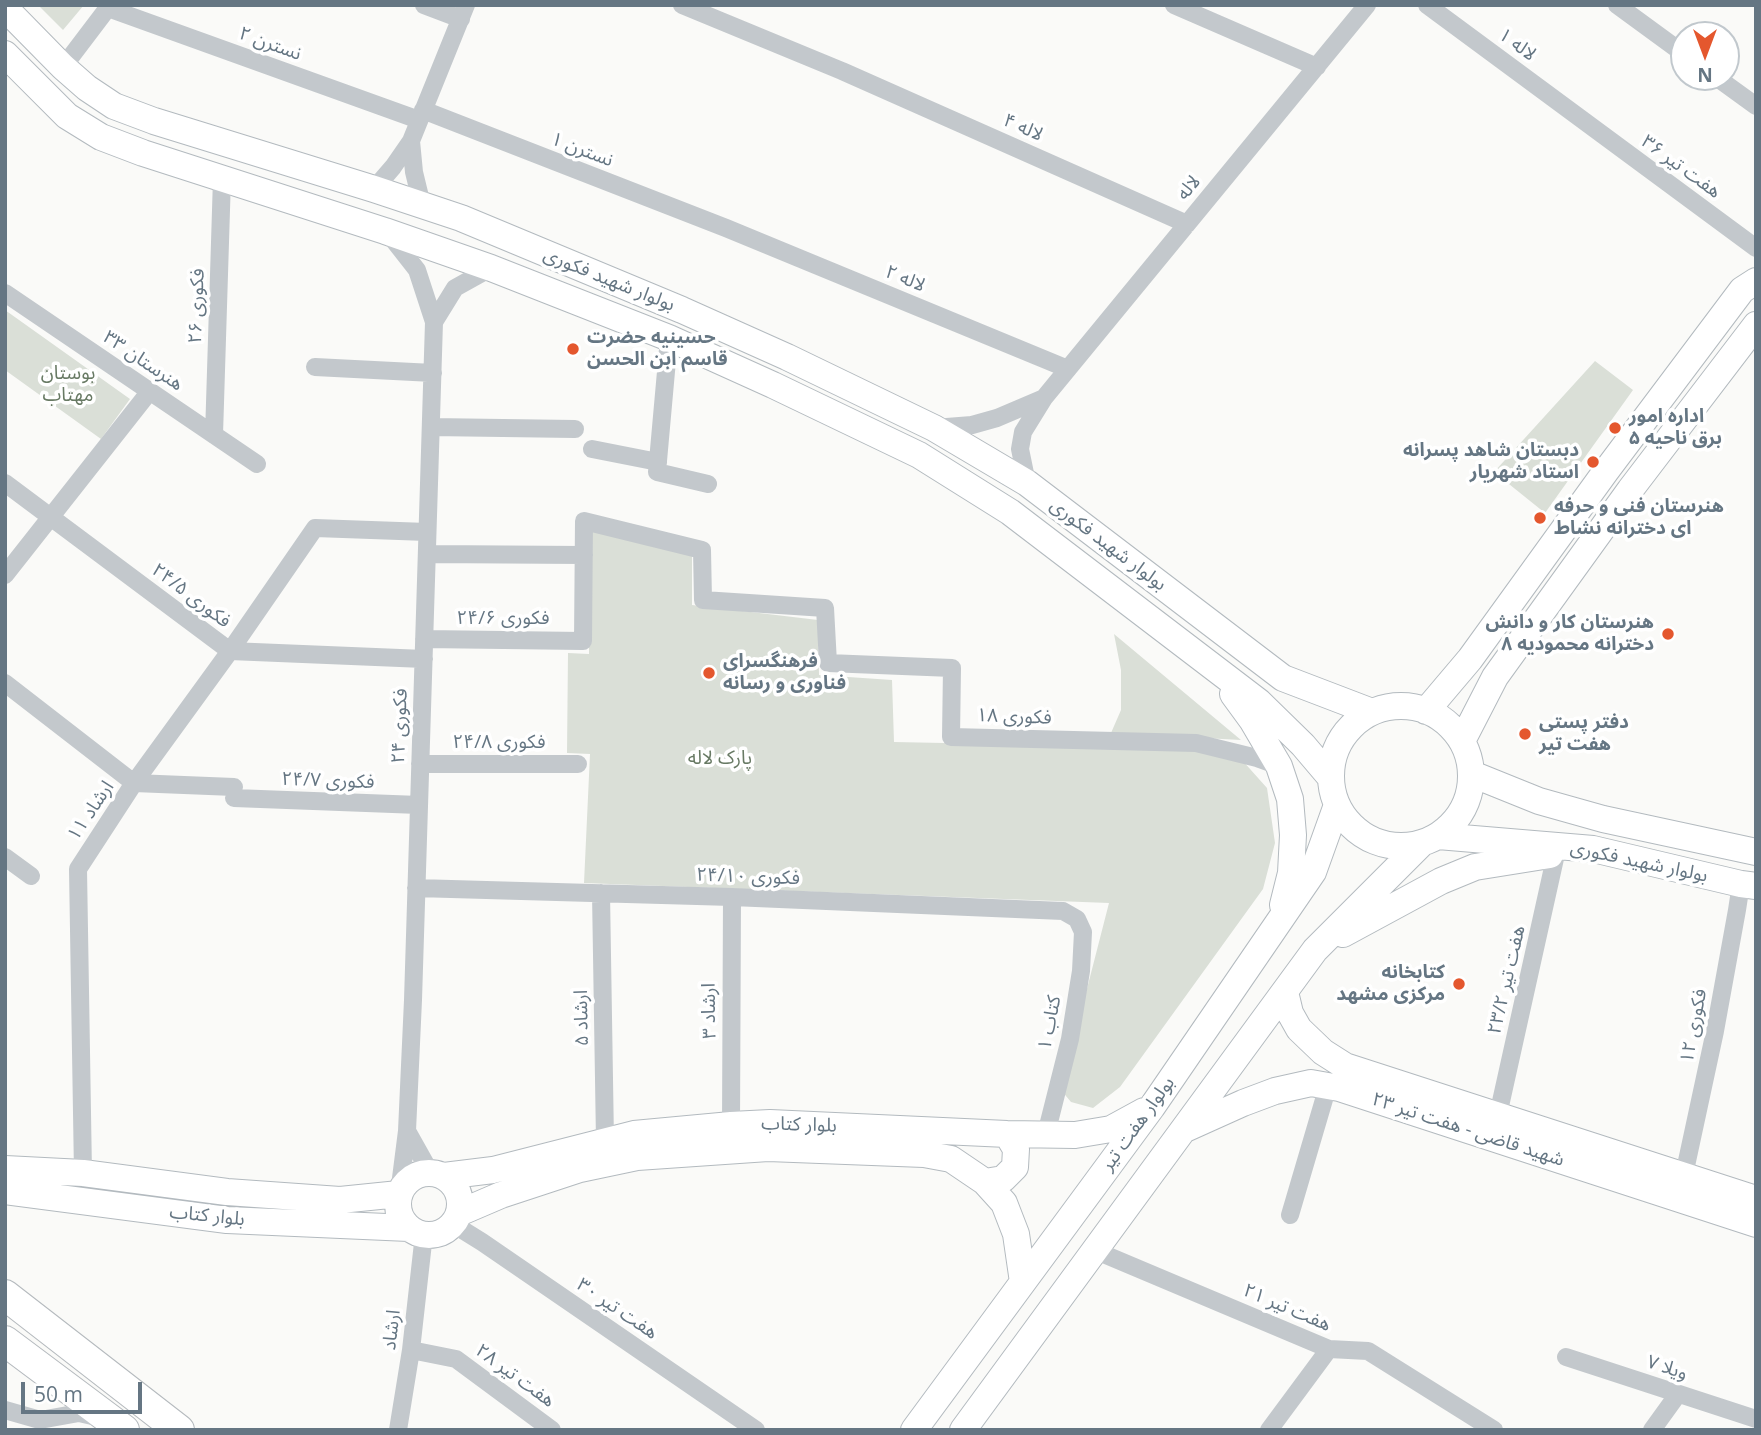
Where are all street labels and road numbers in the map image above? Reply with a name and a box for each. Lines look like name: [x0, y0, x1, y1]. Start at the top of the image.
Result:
street label: نسترن ۲: [236, 22, 304, 66]
street label: لاله ۱: [1494, 24, 1540, 66]
street label: لاله ۴: [1000, 109, 1046, 147]
street label: نسترن ۱: [548, 128, 616, 172]
street label: هفت تیر ۳۶: [1637, 130, 1725, 204]
street label: لاله: [1172, 171, 1206, 205]
street label: بولوار شهید فکوری: [540, 243, 678, 317]
street label: لاله ۲: [882, 261, 928, 297]
street label: فکوری ۲۶: [184, 268, 210, 344]
street label: هنرستان ۳۳: [99, 326, 187, 396]
street label: بولوار شهید فکوری: [1045, 494, 1171, 596]
street label: فکوری ۲۴/۵: [147, 559, 235, 633]
street label: فکوری ۲۴/۶: [456, 608, 550, 630]
street label: فکوری ۲۴: [387, 688, 413, 764]
street label: فکوری ١٨: [976, 704, 1052, 730]
street label: فکوری ۲۴/۸: [452, 732, 546, 754]
street label: فکوری ۲۴/۷: [281, 768, 375, 794]
street label: ارشاد ۱۱: [63, 777, 119, 845]
street label: بولوار شهید فکوری: [1568, 836, 1710, 888]
street label: فکوری ۲۴/۱۰: [696, 864, 800, 890]
street label: هفت تیر ۲۳/۲: [1483, 923, 1531, 1037]
street label: ارشاد ۳: [699, 983, 721, 1039]
street label: فکوری ۱۲: [1676, 987, 1712, 1065]
street label: ارشاد ۵: [570, 990, 594, 1046]
street label: کتاب ۱: [1034, 994, 1066, 1052]
street label: بولوار هفت تیر: [1096, 1073, 1180, 1175]
street label: شهید قاضی - هفت تیر ۲۳: [1369, 1088, 1567, 1172]
street label: بلوار کتاب: [761, 1112, 837, 1138]
street label: بلوار کتاب: [168, 1201, 246, 1231]
street label: هفت تیر ۳۰: [572, 1274, 662, 1344]
street label: هفت تیر ۲۱: [1240, 1279, 1334, 1337]
street label: ارشاد: [378, 1309, 406, 1351]
street label: هفت تیر ۲۸: [471, 1339, 559, 1413]
street label: ویلا ۷: [1644, 1351, 1690, 1385]

